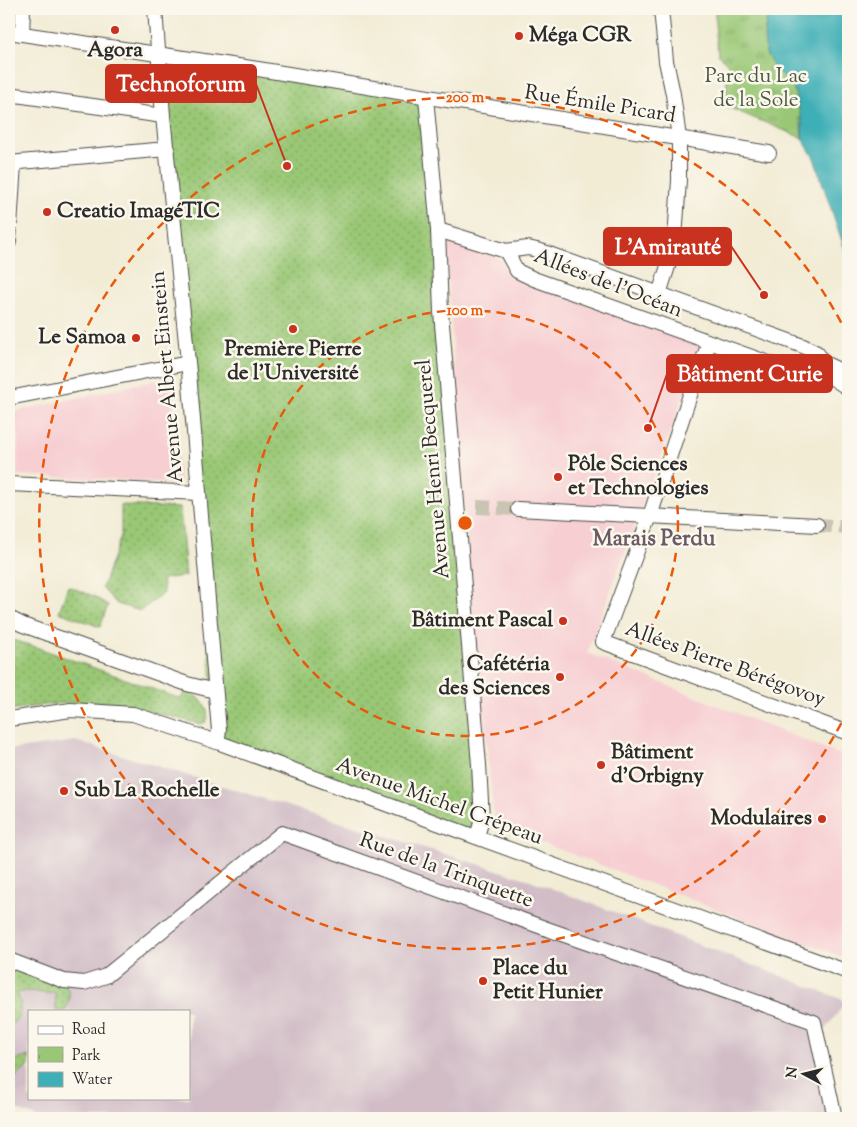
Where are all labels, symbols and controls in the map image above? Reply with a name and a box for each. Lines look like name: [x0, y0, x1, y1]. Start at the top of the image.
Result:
place label: Méga CGR: [529, 21, 632, 51]
marker: Agora: [109, 24, 121, 36]
marker: Méga CGR: [513, 30, 525, 42]
place label: Agora: [87, 36, 143, 66]
park label: Parc du Lac de la Sole: [705, 62, 807, 116]
callout: Technoforum: [106, 65, 256, 102]
text: Technoforum: [116, 70, 247, 102]
street label: Rue Émile Picard: [522, 78, 678, 132]
text: 200 m: [446, 88, 485, 109]
place label: Creatio ImagéTIC: [57, 197, 220, 227]
marker: Creatio ImagéTIC: [41, 206, 53, 218]
callout: L'Amirauté: [604, 228, 731, 265]
text: L'Amirauté: [615, 233, 721, 265]
street label: Allées de l'Océan: [529, 242, 687, 326]
street label: Avenue Albert Einstein: [144, 270, 192, 484]
text: 100 m: [447, 301, 484, 322]
place label: Le Samoa: [39, 323, 126, 353]
marker: Première Pierre de l'Université: [287, 323, 299, 335]
marker: Le Samoa: [130, 332, 142, 344]
place label: Première Pierre de l'Université: [224, 335, 362, 389]
callout: Bâtiment Curie: [667, 355, 832, 392]
street label: Avenue Henri Becquerel: [409, 358, 459, 580]
text: Bâtiment Curie: [677, 360, 823, 392]
place label: Pôle Sciences et Technologies: [568, 450, 709, 504]
marker: Pôle Sciences et Technologies: [552, 471, 564, 483]
centre of rings: [456, 514, 474, 532]
district label: Marais Perdu: [593, 524, 716, 556]
place label: Bâtiment Pascal: [412, 606, 553, 636]
marker: Bâtiment Pascal: [557, 615, 569, 627]
street label: Allées Pierre Bérégovoy: [621, 615, 830, 715]
place label: Cafétéria des Sciences: [438, 650, 550, 704]
marker: Cafétéria des Sciences: [554, 671, 566, 683]
place label: Bâtiment d’Orbigny: [611, 738, 704, 792]
street label: Avenue Michel Crépeau: [331, 751, 547, 853]
marker: Bâtiment d’Orbigny: [595, 759, 607, 771]
place label: Sub La Rochelle: [74, 776, 220, 806]
marker: Sub La Rochelle: [58, 785, 70, 797]
place label: Modulaires: [710, 804, 812, 834]
marker: Modulaires: [816, 813, 828, 825]
street label: Rue de la Trinquette: [355, 826, 537, 916]
place label: Place du Petit Hunier: [493, 954, 603, 1008]
marker: Place du Petit Hunier: [477, 975, 489, 987]
legend: [28, 1010, 190, 1100]
text: Road: [72, 1020, 106, 1041]
text: Park: [72, 1046, 101, 1067]
north arrow: [780, 1050, 830, 1100]
text: N: [782, 1066, 804, 1079]
text: Water: [72, 1070, 113, 1091]

